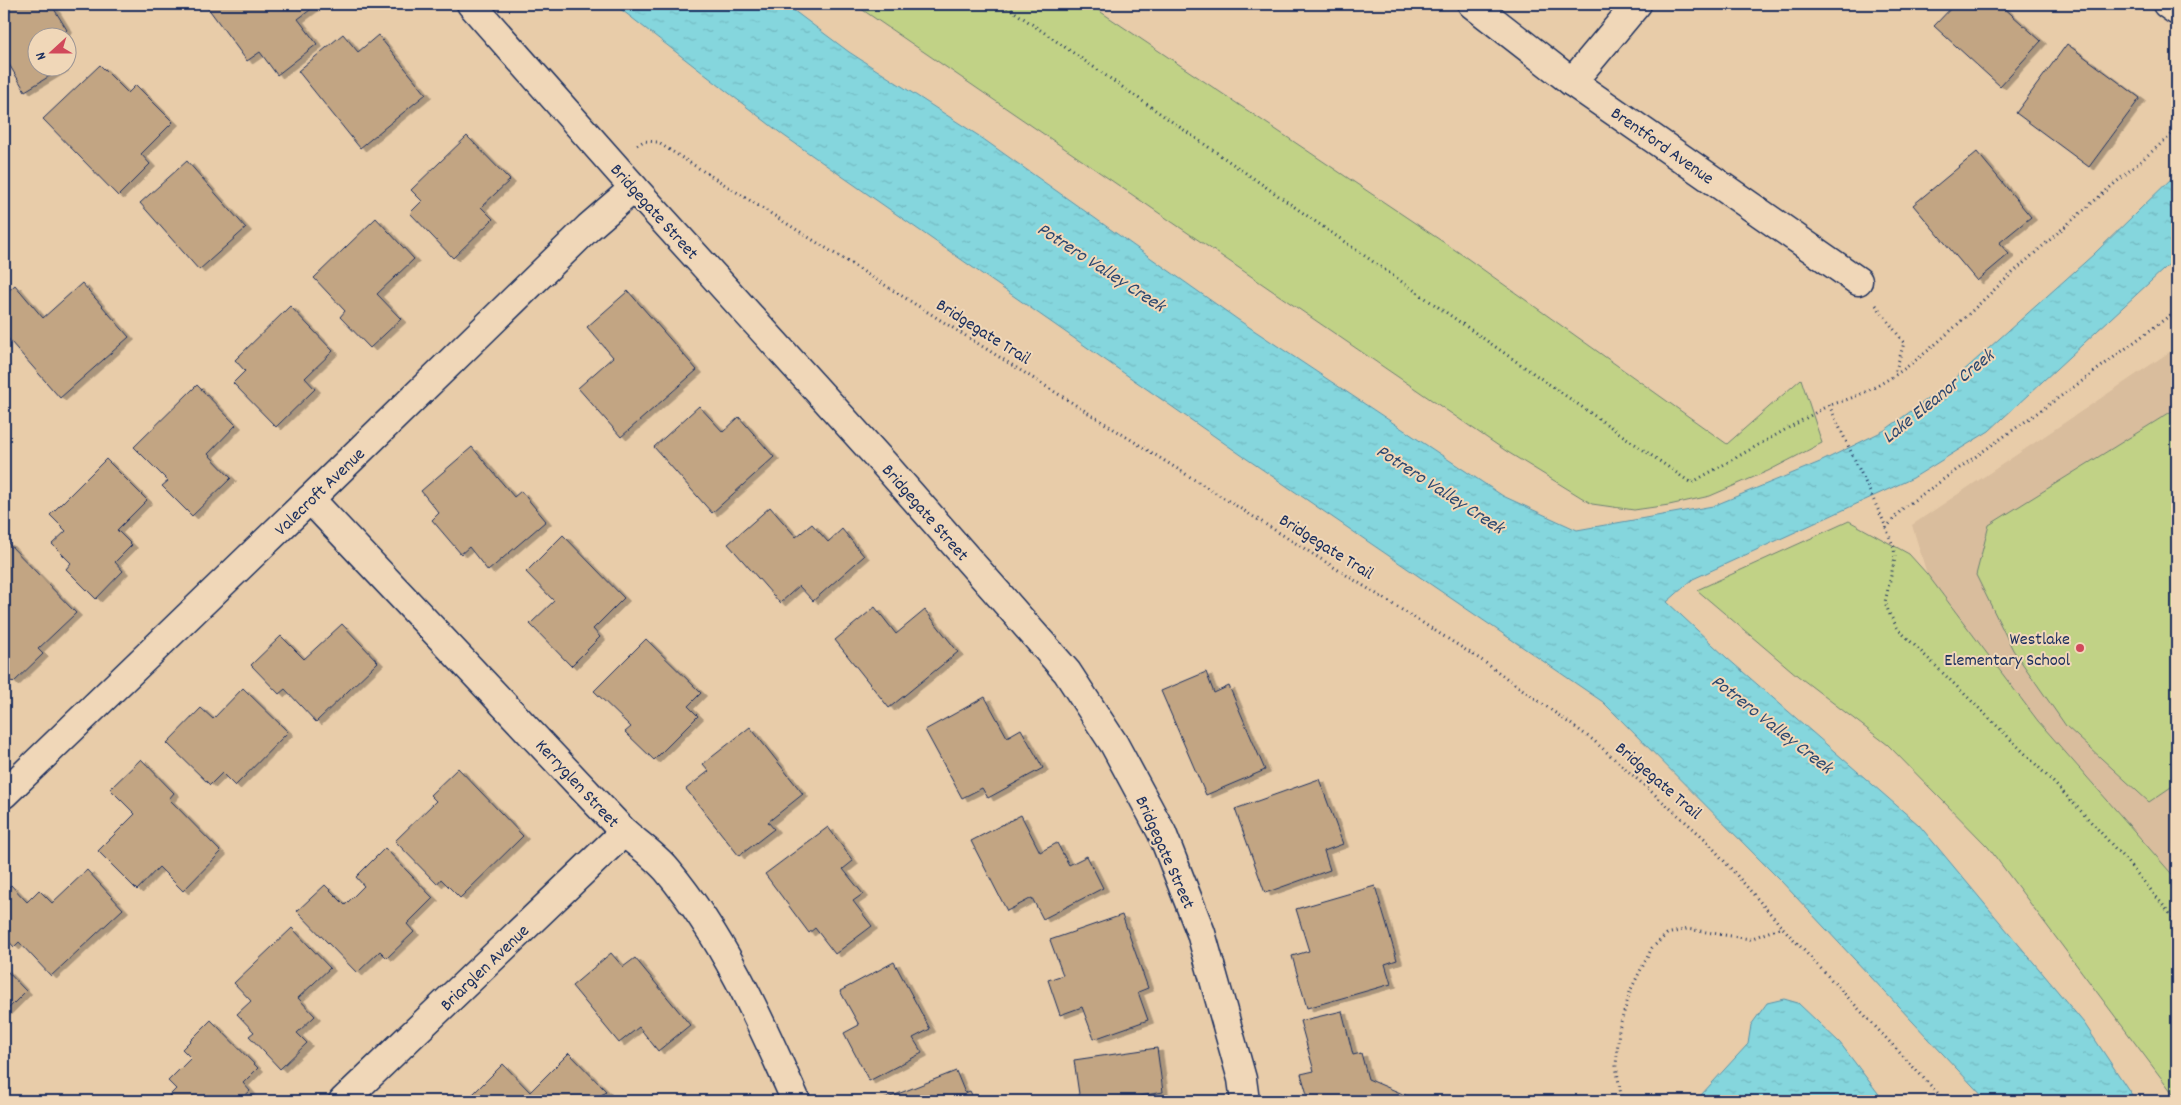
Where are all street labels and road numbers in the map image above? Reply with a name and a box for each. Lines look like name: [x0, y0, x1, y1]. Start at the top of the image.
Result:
street label: Brentford Avenue: [1605, 102, 1718, 192]
street label: Bridgegate Street: [603, 159, 703, 266]
street label: Bridgegate Trail: [930, 294, 1036, 373]
street label: Valecroft Avenue: [270, 443, 372, 543]
street label: Bridgegate Street: [875, 460, 974, 568]
street label: Bridgegate Trail: [1273, 509, 1379, 588]
street label: Kerryglen Street: [528, 735, 624, 835]
street label: Bridgegate Trail: [1609, 737, 1707, 827]
street label: Bridgegate Street: [1128, 792, 1200, 914]
street label: Briarglen Avenue: [436, 920, 536, 1018]

